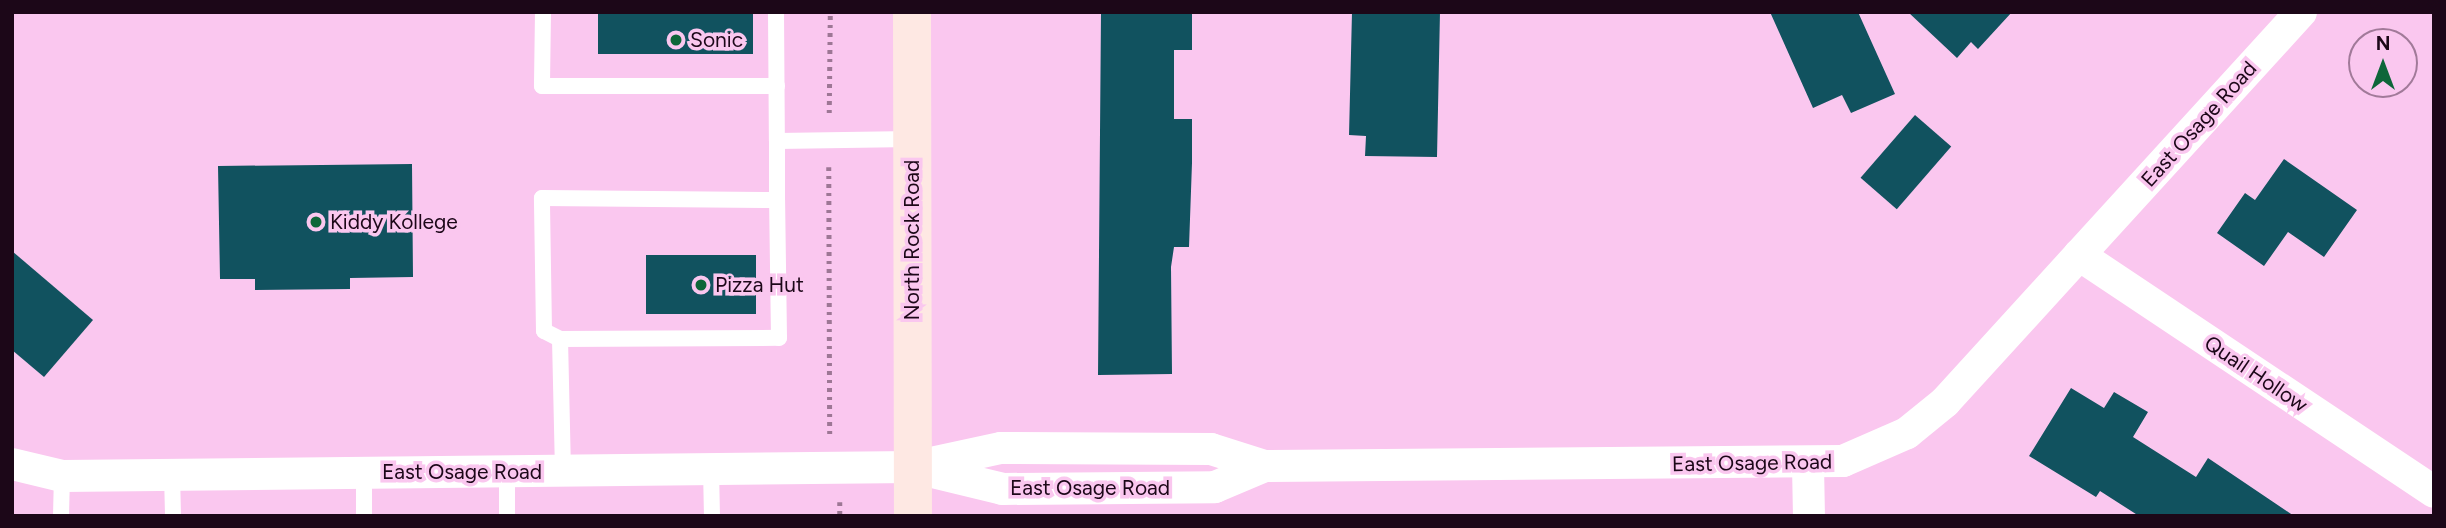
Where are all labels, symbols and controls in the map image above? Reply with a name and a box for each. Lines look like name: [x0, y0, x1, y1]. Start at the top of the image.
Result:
place label: Sonic: [690, 27, 743, 53]
north arrow: [2348, 28, 2418, 98]
marker: Sonic: [668, 32, 684, 48]
text: N: [2376, 32, 2390, 55]
street label: East Osage Road: [2136, 56, 2262, 192]
street label: North Rock Road: [899, 160, 925, 320]
place label: Kiddy Kollege: [330, 209, 458, 235]
marker: Kiddy Kollege: [308, 214, 324, 230]
place label: Pizza Hut: [715, 272, 804, 298]
marker: Pizza Hut: [693, 277, 709, 293]
street label: Quail Hollow: [2200, 330, 2312, 418]
street label: East Osage Road: [1672, 449, 1832, 477]
street label: East Osage Road: [382, 459, 542, 485]
street label: East Osage Road: [1010, 475, 1170, 501]

